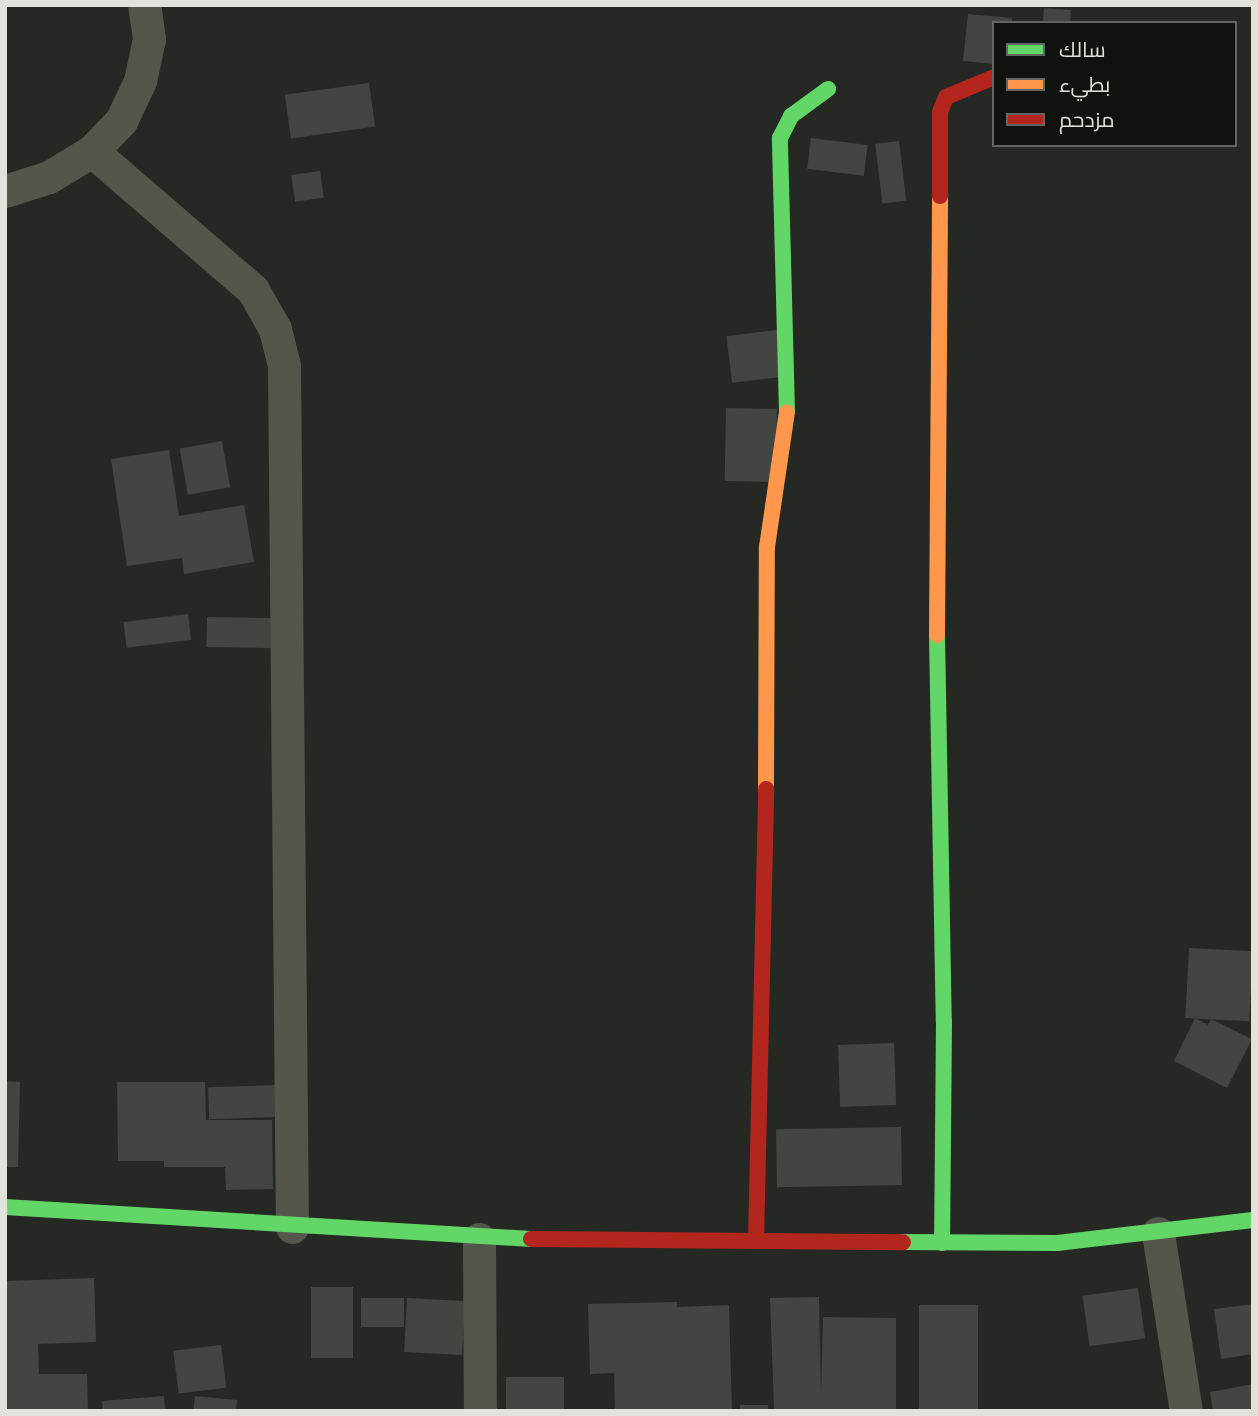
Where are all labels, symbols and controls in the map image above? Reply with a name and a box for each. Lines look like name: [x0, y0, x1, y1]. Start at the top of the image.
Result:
legend: [992, 21, 1237, 147]
text: سالك: [1059, 40, 1106, 61]
text: بطيء: [1059, 75, 1110, 96]
text: مزدحم: [1059, 110, 1114, 131]

